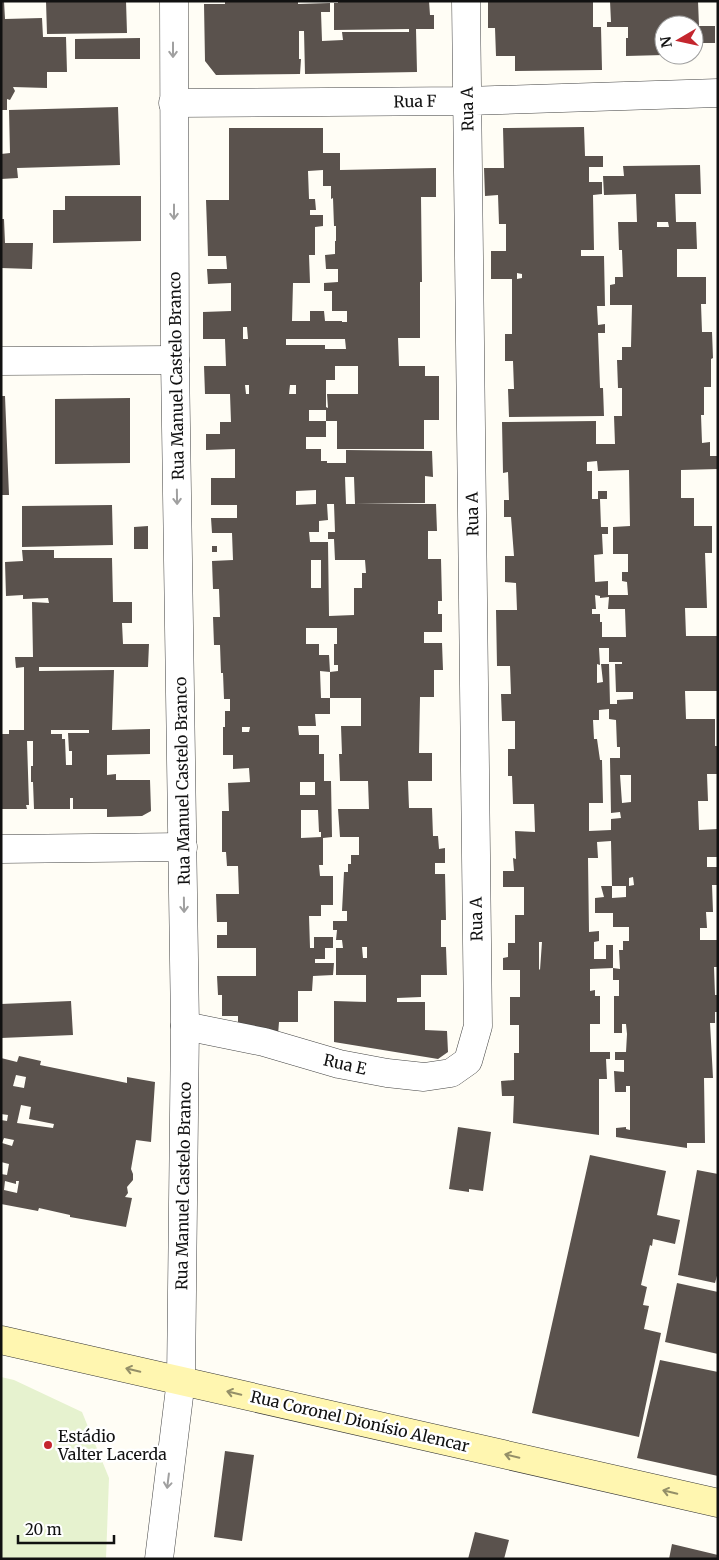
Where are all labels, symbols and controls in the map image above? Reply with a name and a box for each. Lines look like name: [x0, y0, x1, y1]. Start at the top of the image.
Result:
north arrow: [654, 15, 704, 65]
text: N: [656, 35, 676, 49]
one-way arrow: [169, 42, 178, 58]
street label: Rua A: [457, 86, 477, 131]
street label: Rua F: [393, 91, 437, 111]
one-way arrow: [169, 204, 179, 220]
street label: Rua Manuel Castelo Branco: [164, 272, 188, 480]
one-way arrow: [172, 489, 182, 505]
street label: Rua A: [462, 491, 482, 536]
street label: Rua Manuel Castelo Branco: [170, 677, 194, 885]
street label: Rua A: [466, 896, 486, 941]
one-way arrow: [179, 897, 188, 913]
street label: Rua E: [322, 1049, 369, 1079]
street label: Rua Manuel Castelo Branco: [171, 1082, 195, 1290]
one-way arrow: [126, 1365, 142, 1374]
street label: Rua Coronel Dionísio Alencar: [249, 1386, 471, 1456]
one-way arrow: [226, 1388, 242, 1397]
place label: Estádio Valter Lacerda: [57, 1426, 167, 1464]
marker: Estádio Valter Lacerda: [42, 1439, 54, 1451]
one-way arrow: [504, 1451, 520, 1460]
one-way arrow: [163, 1473, 173, 1489]
one-way arrow: [663, 1487, 679, 1496]
scale bar: [18, 1512, 114, 1544]
text: 20 m: [25, 1520, 62, 1539]

